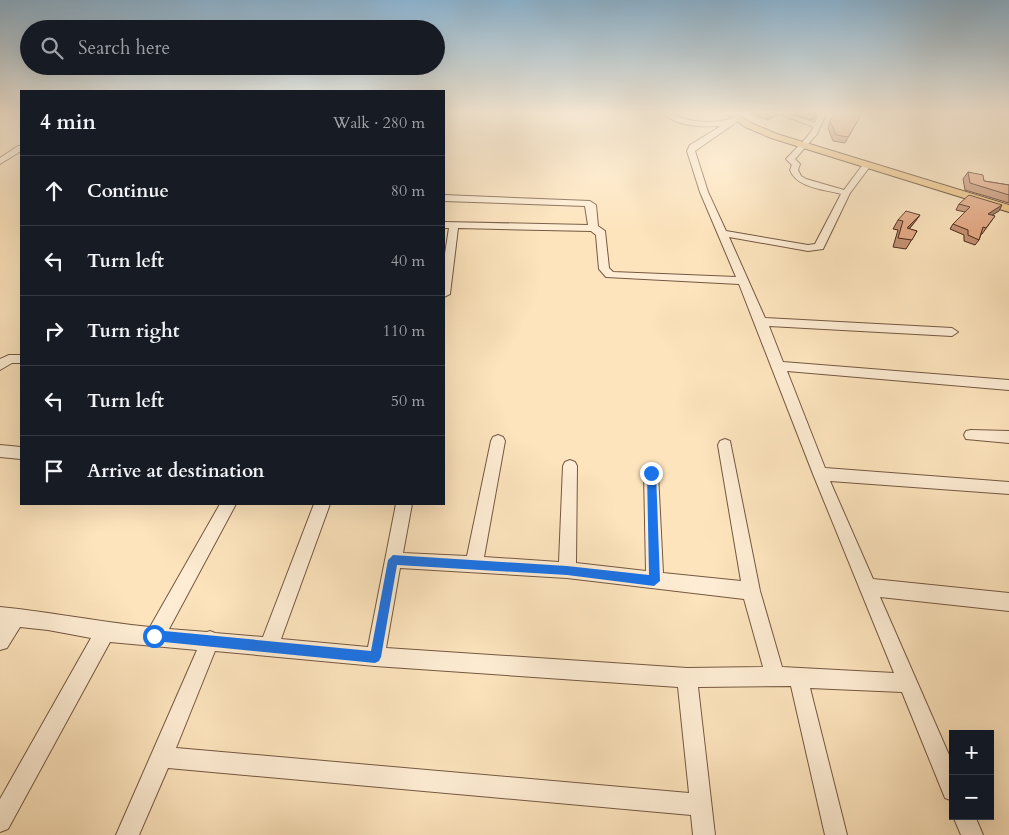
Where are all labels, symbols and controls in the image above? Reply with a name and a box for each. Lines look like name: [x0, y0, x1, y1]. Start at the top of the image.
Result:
search box: [20, 20, 445, 75]
icon: search: [38, 34, 66, 62]
text: Search here: [78, 35, 170, 61]
text: 4 min: [40, 108, 96, 137]
text: Walk · 280 m: [333, 112, 425, 134]
icon: ahead: [40, 177, 68, 205]
text: Continue: [87, 178, 169, 204]
text: 80 m: [391, 180, 425, 202]
icon: left: [40, 247, 68, 275]
text: Turn left: [87, 248, 164, 274]
text: 40 m: [391, 250, 425, 272]
icon: right: [40, 317, 68, 345]
text: Turn right: [87, 318, 179, 344]
text: 110 m: [383, 320, 425, 342]
icon: left: [40, 387, 68, 415]
text: Turn left: [87, 388, 164, 414]
text: 50 m: [391, 390, 425, 412]
icon: arrive: [40, 457, 68, 485]
text: Arrive at destination: [87, 458, 264, 484]
route end: [640, 462, 663, 485]
route start: [143, 625, 166, 648]
map controls: [949, 730, 994, 820]
button: +: [949, 730, 994, 775]
button: −: [949, 775, 994, 820]

